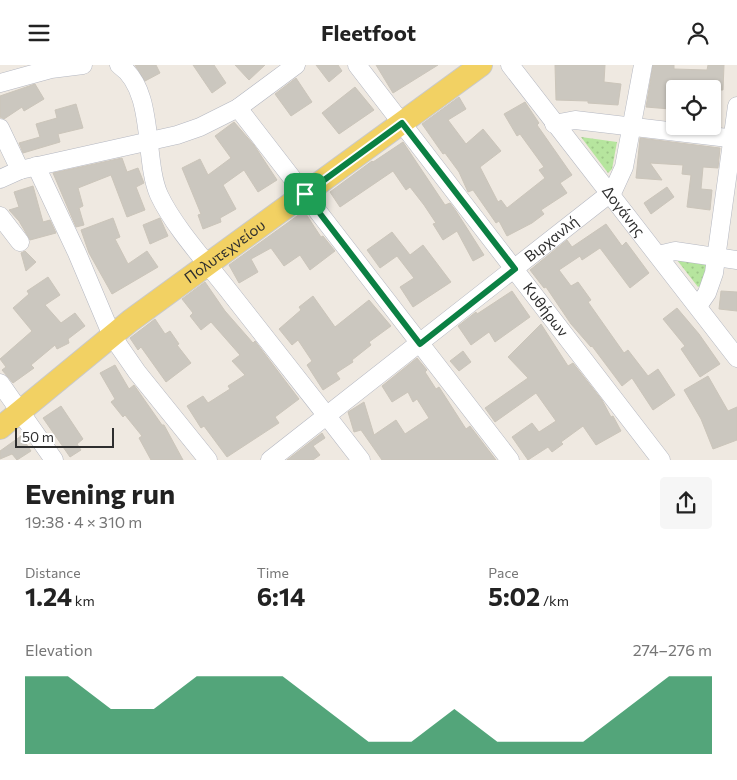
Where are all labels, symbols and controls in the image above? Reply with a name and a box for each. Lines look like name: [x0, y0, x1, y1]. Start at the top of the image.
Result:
icon: menu: [25, 19, 53, 47]
text: Fleetfoot: [321, 19, 416, 46]
icon: person: [684, 19, 712, 47]
map controls: [666, 80, 721, 135]
button: locate: [666, 80, 721, 135]
pin: [284, 173, 326, 215]
icon: arrive: [291, 180, 319, 208]
street label: Δογάνης: [599, 182, 649, 240]
street label: Βιρχανλή: [521, 212, 582, 265]
street label: Πολυτεχνείου: [180, 215, 268, 286]
street label: Κυθήρων: [520, 279, 573, 340]
scale bar: [15, 425, 114, 448]
text: 50 m: [22, 428, 54, 445]
text: Evening run: [25, 476, 175, 510]
button: share: [660, 477, 712, 529]
text: 19:38 · 4 × 310 m: [25, 512, 142, 531]
text: Distance: [25, 564, 81, 581]
text: Time: [257, 564, 289, 581]
text: Pace: [488, 564, 519, 581]
text: 1.24: [25, 581, 72, 611]
text: 6:14: [257, 581, 305, 611]
text: 5:02: [488, 581, 540, 611]
text: km: [72, 592, 95, 609]
text: /km: [540, 592, 569, 609]
text: Elevation: [25, 640, 93, 659]
text: 274–276 m: [633, 640, 712, 659]

